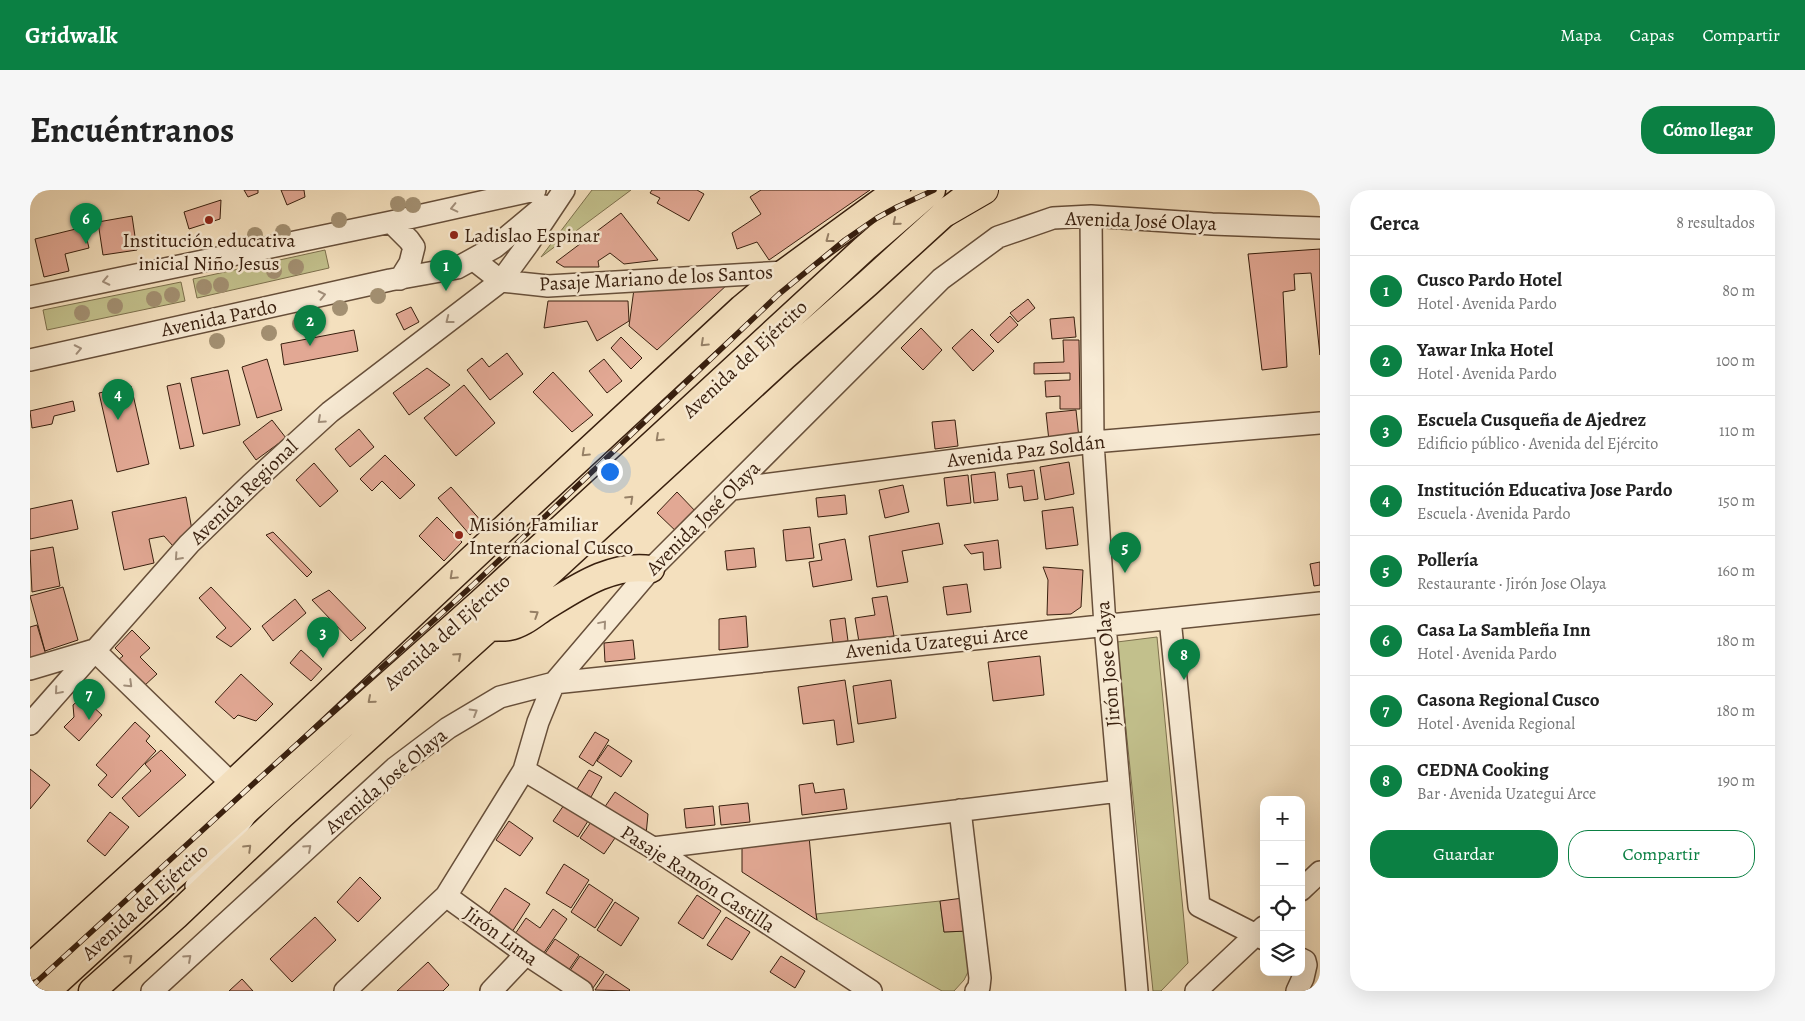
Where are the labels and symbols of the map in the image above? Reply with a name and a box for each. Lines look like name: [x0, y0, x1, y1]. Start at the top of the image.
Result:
one-way arrow: [449, 202, 458, 213]
pin: 6: [70, 203, 102, 244]
street label: Avenida José Olaya: [1064, 205, 1218, 237]
marker: Institución educativa inicial Niño Jesus: [203, 214, 215, 226]
one-way arrow: [892, 216, 901, 225]
place label: Ladislao Espinar: [464, 222, 600, 249]
place label: Institución educativa inicial Niño Jesus: [123, 227, 296, 277]
marker: Ladislao Espinar: [448, 229, 460, 241]
one-way arrow: [825, 233, 835, 242]
pin: 1: [430, 250, 462, 291]
street label: Pasaje Mariano de los Santos: [538, 258, 774, 298]
one-way arrow: [102, 275, 111, 286]
one-way arrow: [317, 290, 326, 301]
street label: Avenida Pardo: [158, 293, 279, 344]
street label: Avenida del Ejército: [676, 294, 813, 425]
pin: 2: [294, 305, 326, 346]
one-way arrow: [446, 315, 455, 323]
one-way arrow: [701, 337, 710, 346]
one-way arrow: [73, 344, 82, 355]
pin: 4: [102, 379, 134, 420]
one-way arrow: [317, 414, 326, 423]
street label: Avenida Paz Soldán: [945, 428, 1106, 474]
one-way arrow: [656, 432, 665, 441]
street label: Avenida Regional: [183, 433, 304, 551]
one-way arrow: [581, 447, 590, 456]
street label: Avenida José Olaya: [639, 454, 767, 582]
your location: [597, 459, 623, 485]
one-way arrow: [624, 496, 633, 505]
place label: Misión Familiar Internacional Cusco: [469, 511, 633, 561]
marker: Misión Familiar Internacional Cusco: [453, 529, 465, 541]
pin: 5: [1109, 532, 1141, 573]
one-way arrow: [175, 551, 184, 560]
street label: Avenida del Ejército: [377, 568, 516, 697]
one-way arrow: [450, 570, 459, 579]
street label: Jirón Jose Olaya: [1089, 599, 1127, 728]
one-way arrow: [529, 611, 539, 620]
pin: 3: [307, 617, 339, 658]
street label: Avenida Uzategui Arce: [843, 619, 1030, 665]
one-way arrow: [598, 621, 607, 630]
pin: 8: [1168, 639, 1200, 680]
one-way arrow: [453, 653, 462, 662]
one-way arrow: [123, 678, 132, 687]
pin: 7: [73, 679, 105, 720]
one-way arrow: [55, 686, 64, 695]
one-way arrow: [367, 694, 376, 703]
one-way arrow: [469, 709, 478, 719]
street label: Avenida José Olaya: [318, 721, 453, 841]
street label: Pasaje Ramón Castilla: [616, 819, 781, 939]
street label: Avenida del Ejército: [75, 838, 214, 967]
one-way arrow: [242, 845, 251, 854]
one-way arrow: [303, 845, 312, 854]
street label: Jirón Lima: [458, 900, 544, 973]
one-way arrow: [123, 955, 132, 964]
one-way arrow: [183, 955, 192, 964]

